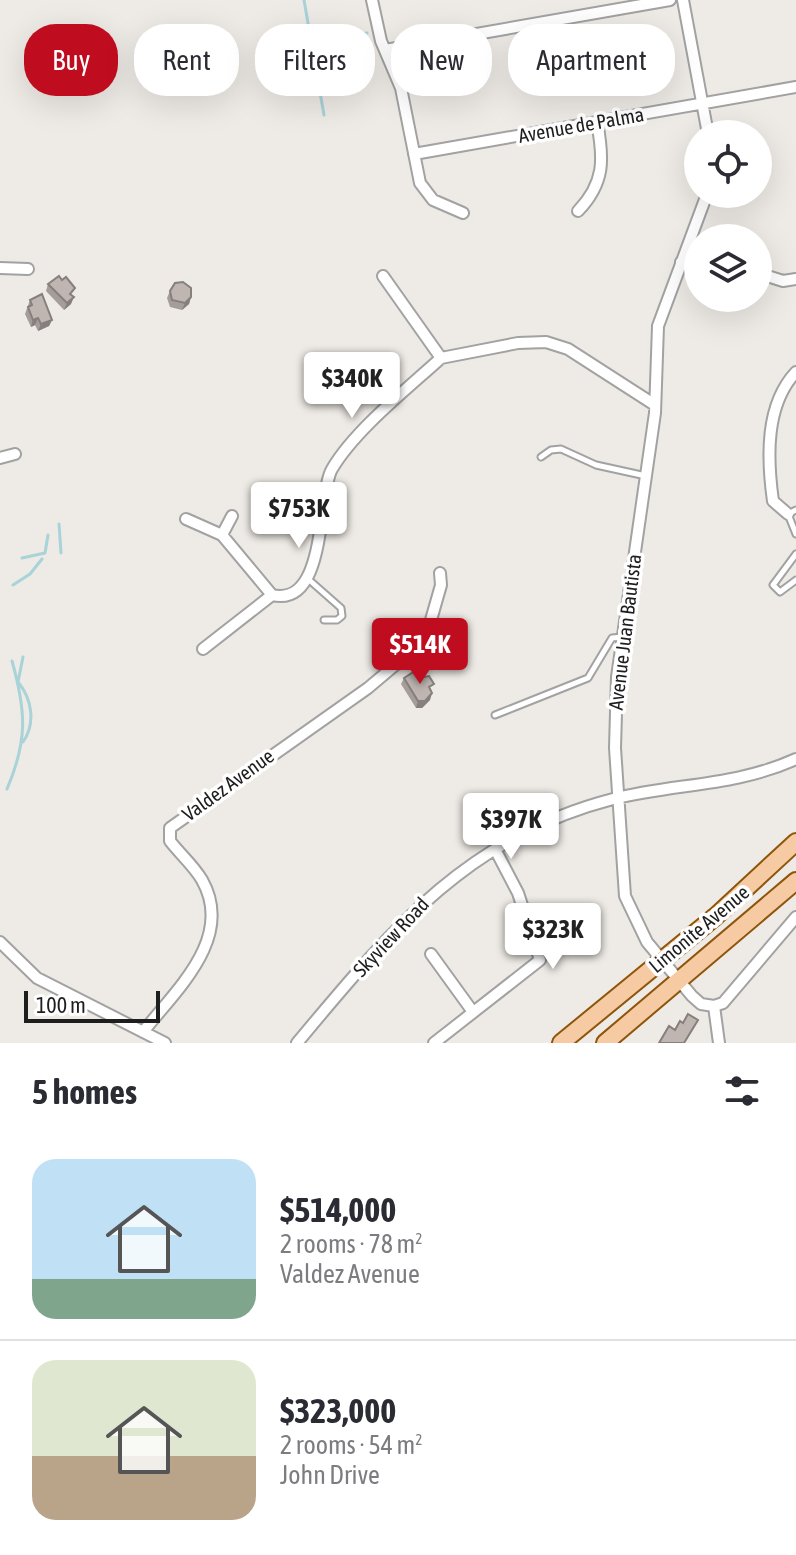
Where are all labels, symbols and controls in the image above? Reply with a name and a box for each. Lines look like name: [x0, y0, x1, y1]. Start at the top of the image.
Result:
chip: Buy: [24, 24, 118, 96]
chip: Rent: [134, 24, 239, 96]
chip: Filters: [255, 24, 375, 96]
chip: New: [391, 24, 492, 96]
chip: Apartment: [508, 24, 675, 96]
street label: Avenue de Palma: [516, 102, 645, 147]
map controls: [684, 120, 772, 312]
button: locate: [684, 120, 772, 208]
button: layers: [684, 224, 772, 312]
pin: $340K: [296, 352, 408, 420]
text: $340K: [322, 363, 382, 393]
pin: $753K: [243, 482, 355, 550]
text: $753K: [269, 493, 329, 523]
street label: Avenue Juan Bautista: [604, 553, 645, 711]
pin: $514K: [364, 618, 476, 686]
text: $514K: [390, 629, 450, 659]
street label: Valdez Avenue: [177, 744, 278, 825]
pin: $397K: [455, 793, 567, 861]
text: $397K: [481, 804, 541, 834]
street label: Limonite Avenue: [644, 880, 753, 977]
street label: Skyview Road: [348, 892, 433, 981]
pin: $323K: [497, 903, 609, 971]
text: $323K: [523, 914, 583, 944]
scale bar: [24, 987, 160, 1023]
text: 100 m: [36, 992, 86, 1018]
icon: filters: [720, 1069, 764, 1113]
text: 5 homes: [32, 1072, 137, 1111]
text: $514,000: [280, 1190, 396, 1229]
icon: home: [96, 1191, 192, 1287]
text: 2 rooms · 78 m²: [280, 1229, 422, 1259]
text: Valdez Avenue: [280, 1259, 420, 1289]
text: $323,000: [280, 1391, 396, 1430]
icon: home: [96, 1392, 192, 1488]
text: 2 rooms · 54 m²: [280, 1430, 422, 1460]
text: John Drive: [280, 1460, 380, 1490]

